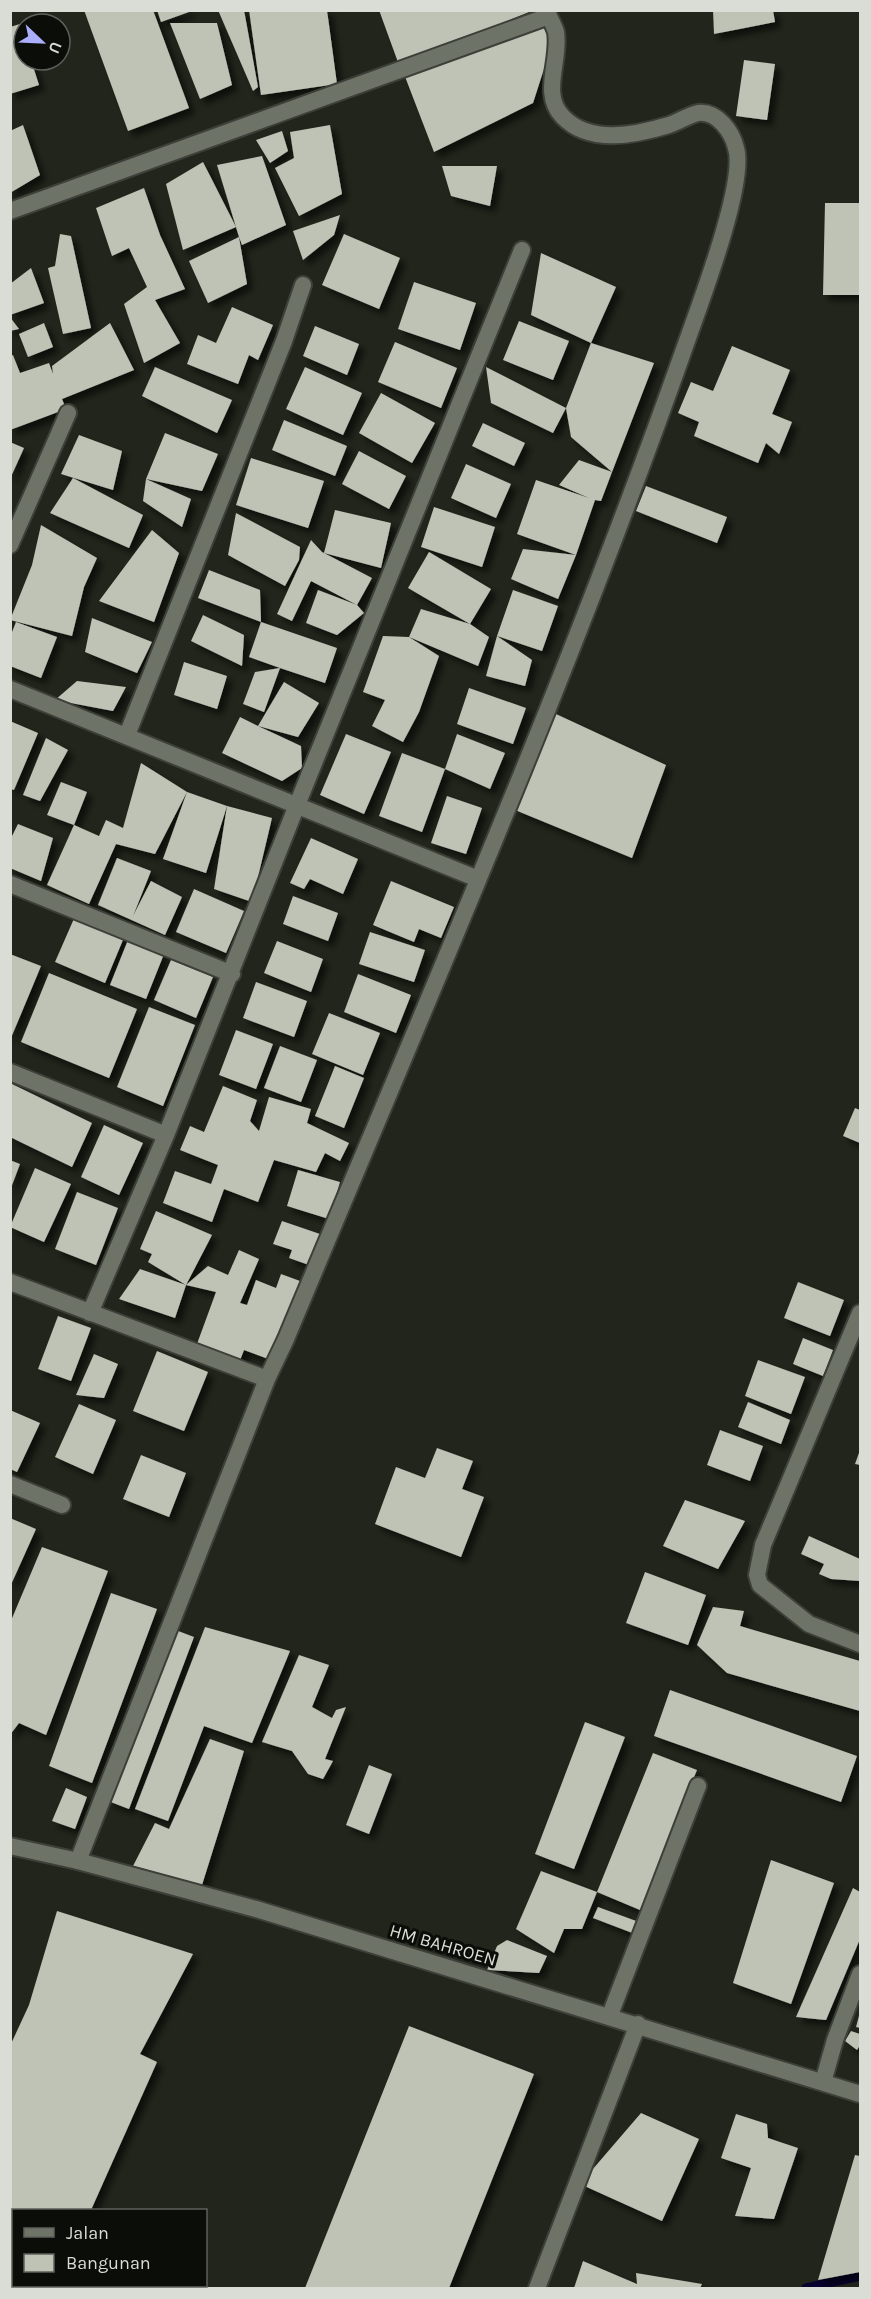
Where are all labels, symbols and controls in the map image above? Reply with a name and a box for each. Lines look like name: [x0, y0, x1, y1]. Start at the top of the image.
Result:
north arrow: [12, 12, 72, 72]
text: U: [44, 39, 66, 56]
street label: HM BAHROEN: [387, 1919, 499, 1971]
legend: [12, 2209, 207, 2287]
text: Jalan: [66, 2222, 109, 2244]
text: Bangunan: [66, 2252, 151, 2274]

